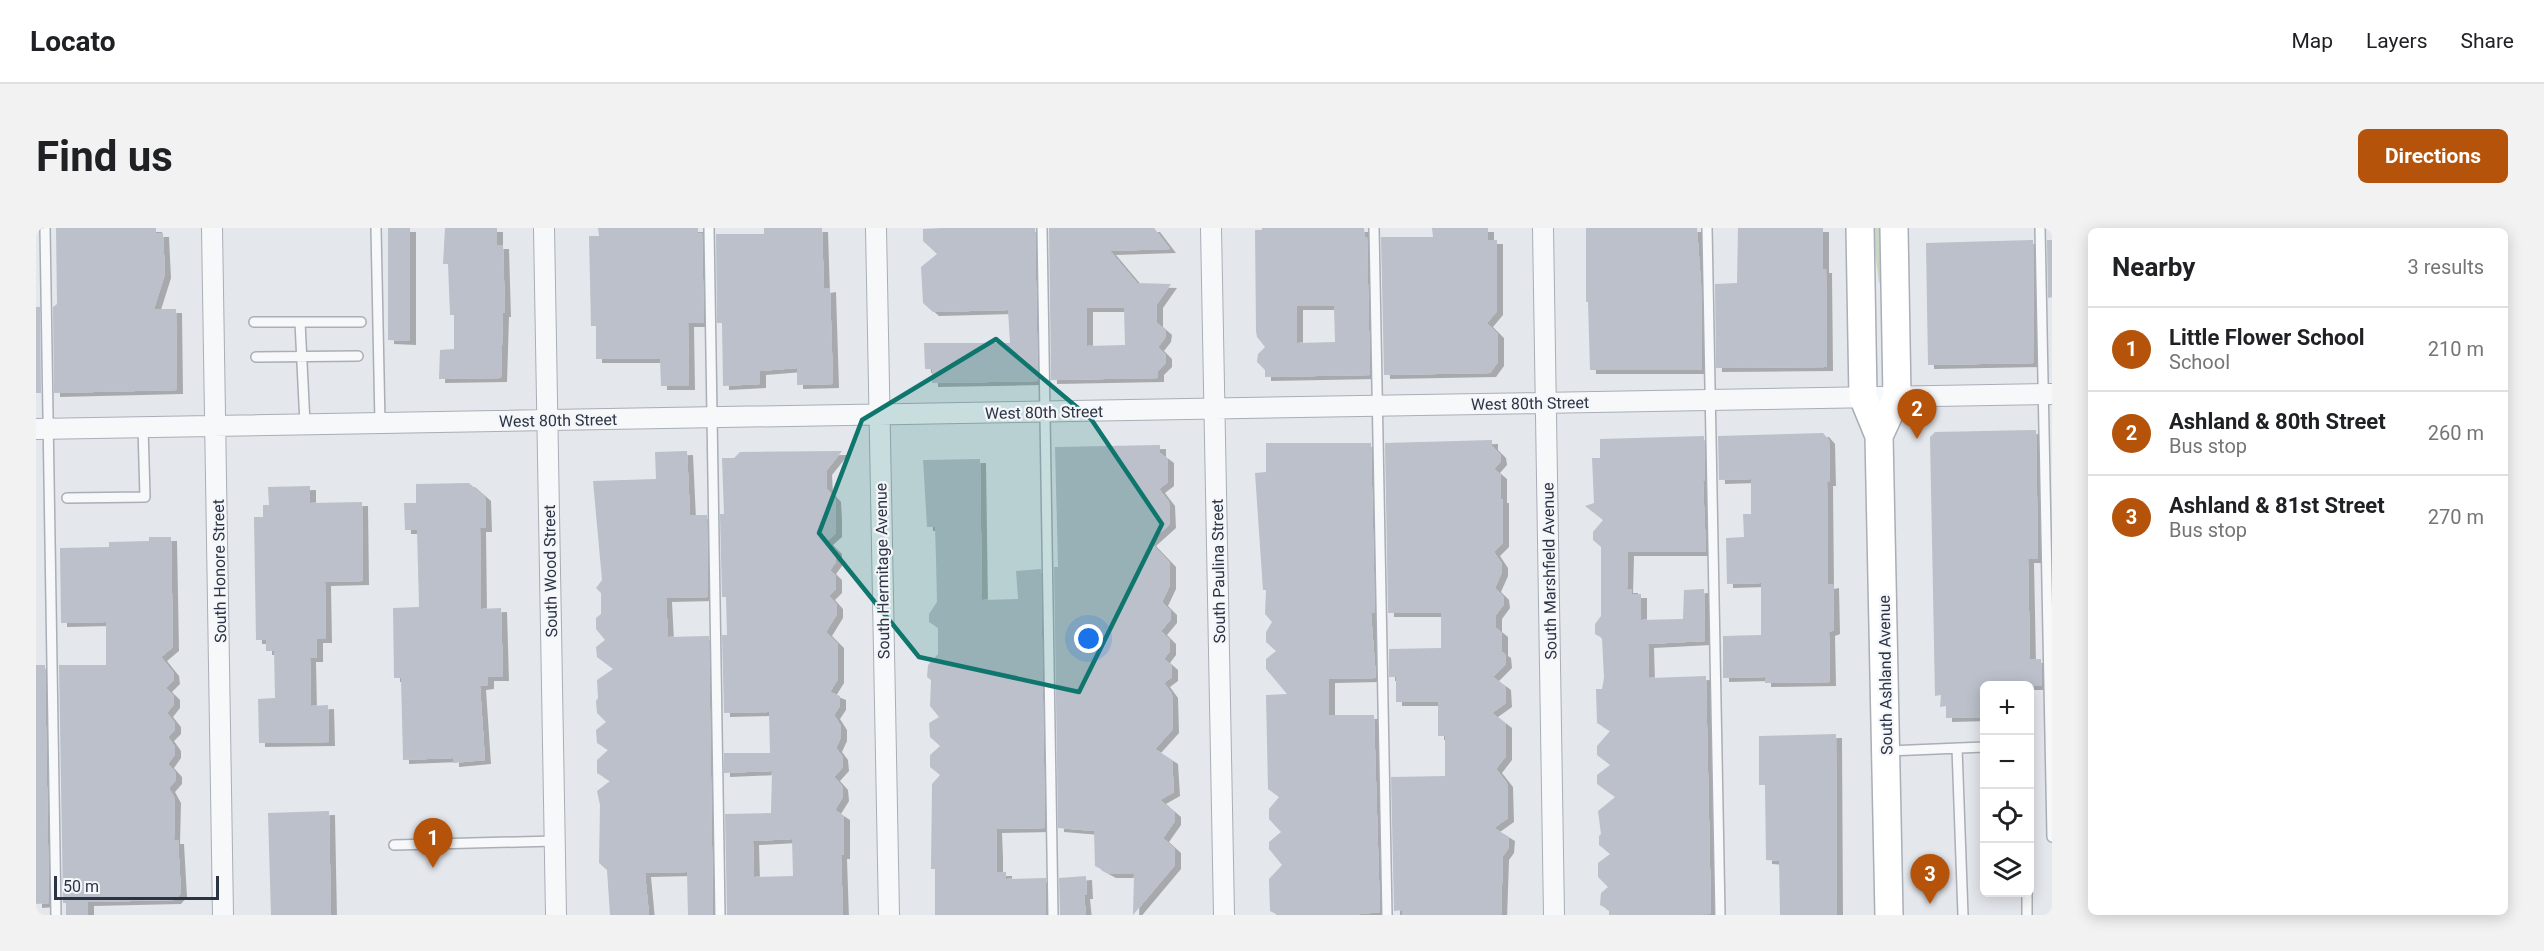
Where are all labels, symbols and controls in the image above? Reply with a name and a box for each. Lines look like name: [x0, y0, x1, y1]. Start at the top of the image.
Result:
text: Locato: [30, 25, 115, 58]
text: Map: [2291, 29, 2333, 53]
text: Layers: [2366, 29, 2427, 53]
text: Share: [2460, 29, 2514, 53]
button: Directions: [2358, 129, 2508, 183]
text: Find us: [36, 132, 173, 181]
text: Nearby: [2112, 252, 2195, 282]
text: 3 results: [2408, 255, 2484, 279]
text: Little Flower School: [2169, 325, 2365, 350]
text: 1: [2126, 337, 2137, 361]
text: 210 m: [2428, 337, 2484, 361]
text: School: [2169, 350, 2230, 374]
pin: 2: [1898, 390, 1936, 439]
street label: West 80th Street: [1471, 393, 1589, 414]
street label: West 80th Street: [985, 402, 1103, 423]
text: Ashland & 80th Street: [2169, 409, 2386, 434]
street label: West 80th Street: [499, 410, 617, 431]
text: 2: [2126, 421, 2137, 445]
text: 260 m: [2428, 421, 2484, 445]
text: Bus stop: [2169, 434, 2247, 458]
street label: South Marshfield Avenue: [1538, 482, 1561, 660]
street label: South Hermitage Avenue: [871, 483, 894, 659]
text: Ashland & 81st Street: [2169, 493, 2385, 518]
street label: South Honore Street: [209, 499, 230, 643]
street label: South Paulina Street: [1208, 499, 1229, 643]
street label: South Wood Street: [540, 504, 561, 638]
text: 3: [2126, 505, 2137, 529]
text: 270 m: [2428, 505, 2484, 529]
text: Bus stop: [2169, 518, 2247, 542]
street label: South Ashland Avenue: [1875, 595, 1896, 755]
your location: [1074, 624, 1103, 653]
map controls: [1980, 681, 2034, 897]
button: +: [1980, 681, 2034, 735]
button: −: [1980, 735, 2034, 789]
button: locate: [1980, 789, 2034, 843]
pin: 1: [414, 818, 452, 868]
button: layers: [1980, 843, 2034, 897]
pin: 3: [1910, 854, 1950, 904]
scale bar: [54, 873, 219, 900]
text: 50 m: [63, 877, 99, 896]

